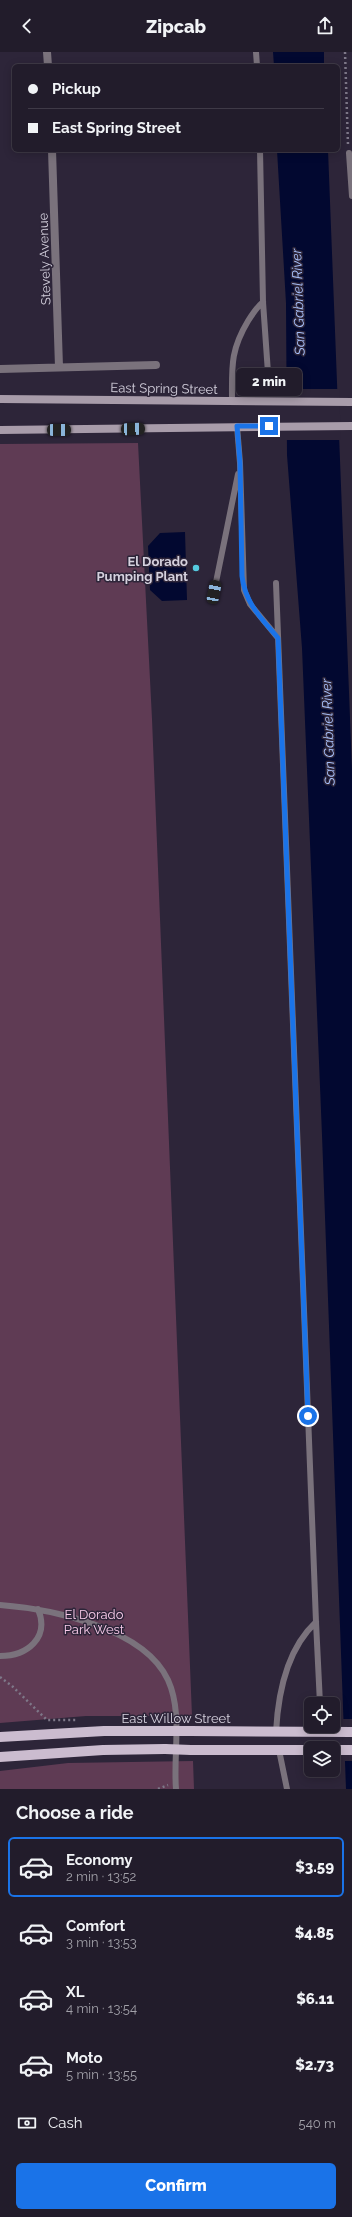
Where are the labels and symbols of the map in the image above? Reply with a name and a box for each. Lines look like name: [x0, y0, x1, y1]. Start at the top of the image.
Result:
street label: Stevely Avenue: [35, 212, 54, 305]
water label: San Gabriel River: [288, 247, 308, 357]
callout: 2 min: [236, 368, 302, 396]
street label: East Spring Street: [110, 380, 218, 397]
route end: [260, 417, 278, 435]
car: [121, 423, 145, 435]
car: [47, 424, 71, 436]
place label: El Dorado Pumping Plant: [97, 554, 188, 584]
marker: El Dorado Pumping Plant: [191, 563, 201, 573]
car: [206, 579, 222, 605]
water label: San Gabriel River: [318, 677, 338, 787]
route start: [299, 1407, 317, 1425]
park label: El Dorado Park West: [64, 1607, 125, 1637]
street label: East Willow Street: [121, 1711, 231, 1726]

